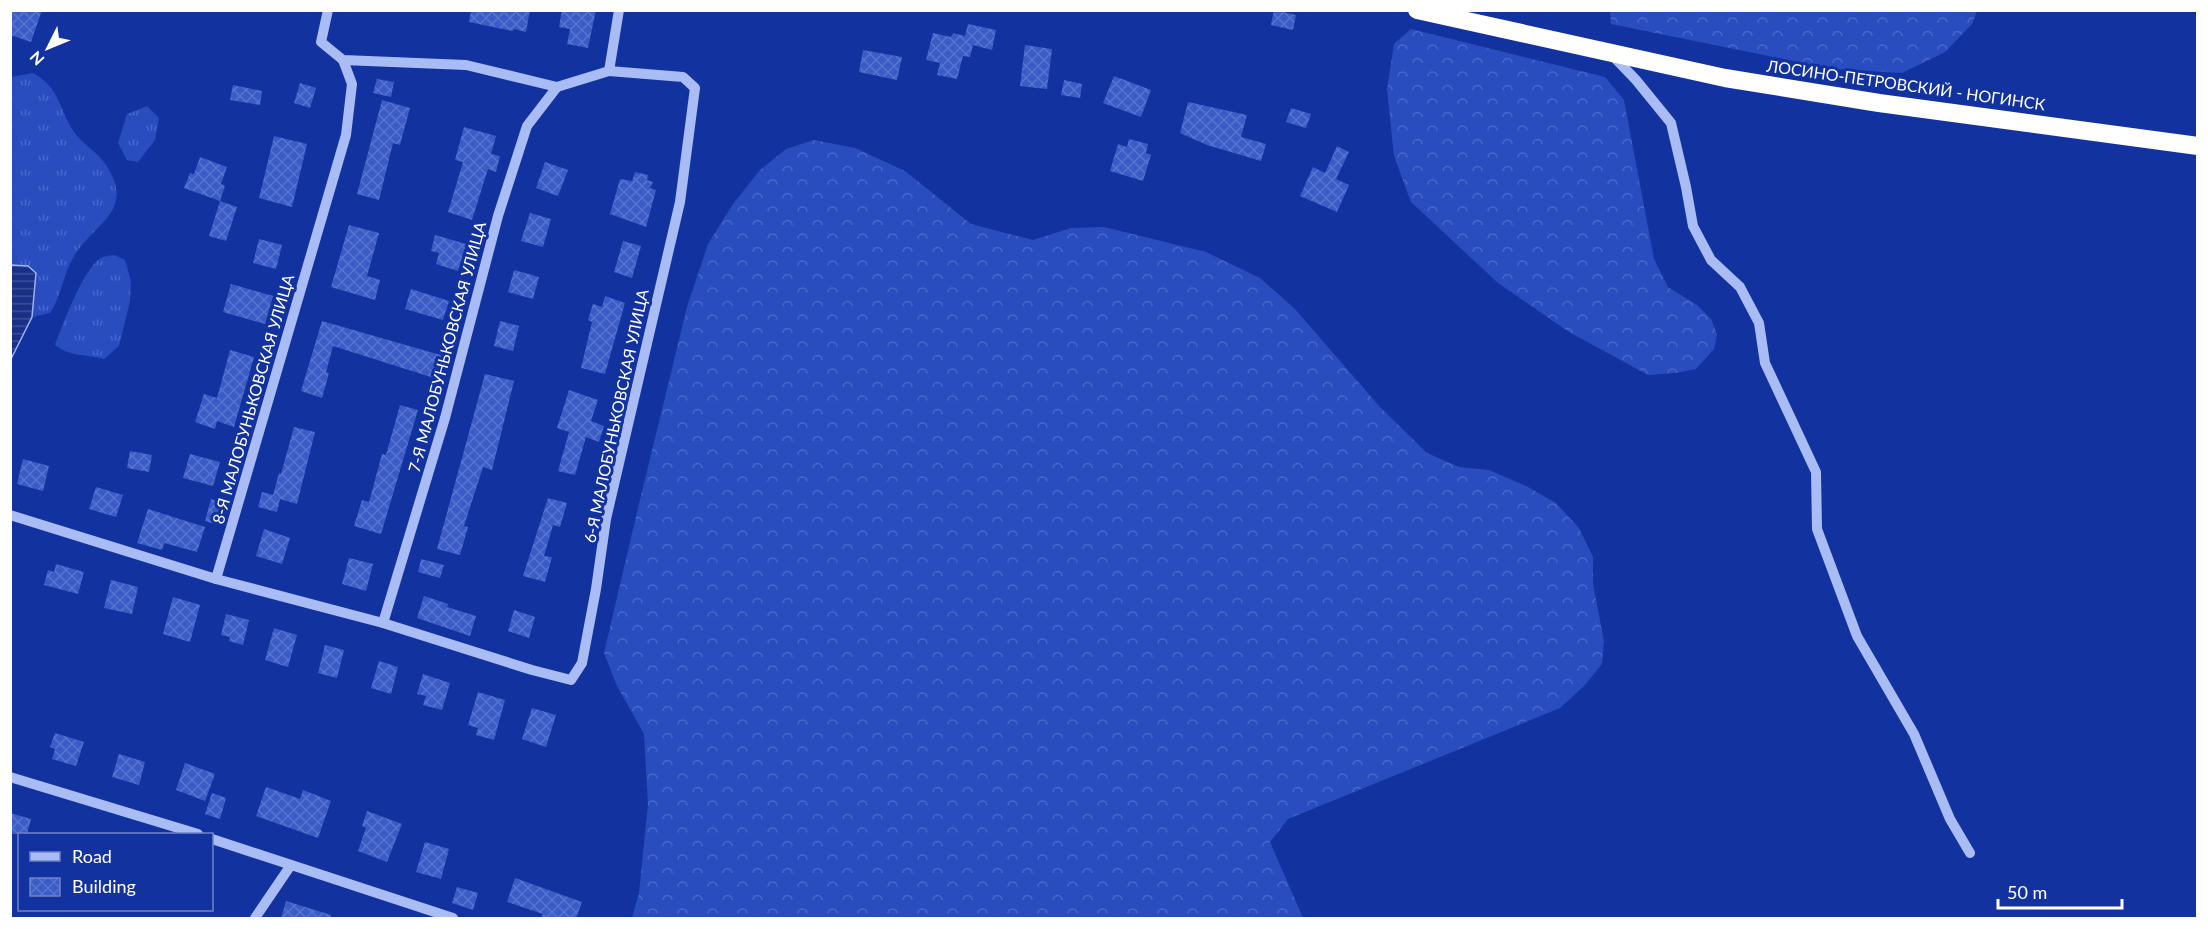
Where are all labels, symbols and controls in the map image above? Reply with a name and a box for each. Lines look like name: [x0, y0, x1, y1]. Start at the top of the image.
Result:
north arrow: [18, 18, 78, 78]
text: N: [26, 48, 48, 70]
street label: ЛОСИНО-ПЕТРОВСКИЙ - НОГИНСК: [1765, 55, 2047, 114]
street label: 7-Я МАЛОБУНЬКОВСКАЯ УЛИЦА: [404, 219, 489, 474]
street label: 8-Я МАЛОБУНЬКОВСКАЯ УЛИЦА: [208, 272, 297, 526]
street label: 6-Я МАЛОБУНЬКОВСКАЯ УЛИЦА: [579, 287, 652, 544]
legend: [18, 833, 213, 911]
text: Road: [72, 845, 112, 867]
scale bar: [1998, 872, 2122, 910]
text: Building: [72, 875, 136, 897]
text: 50 m: [2007, 881, 2047, 903]

